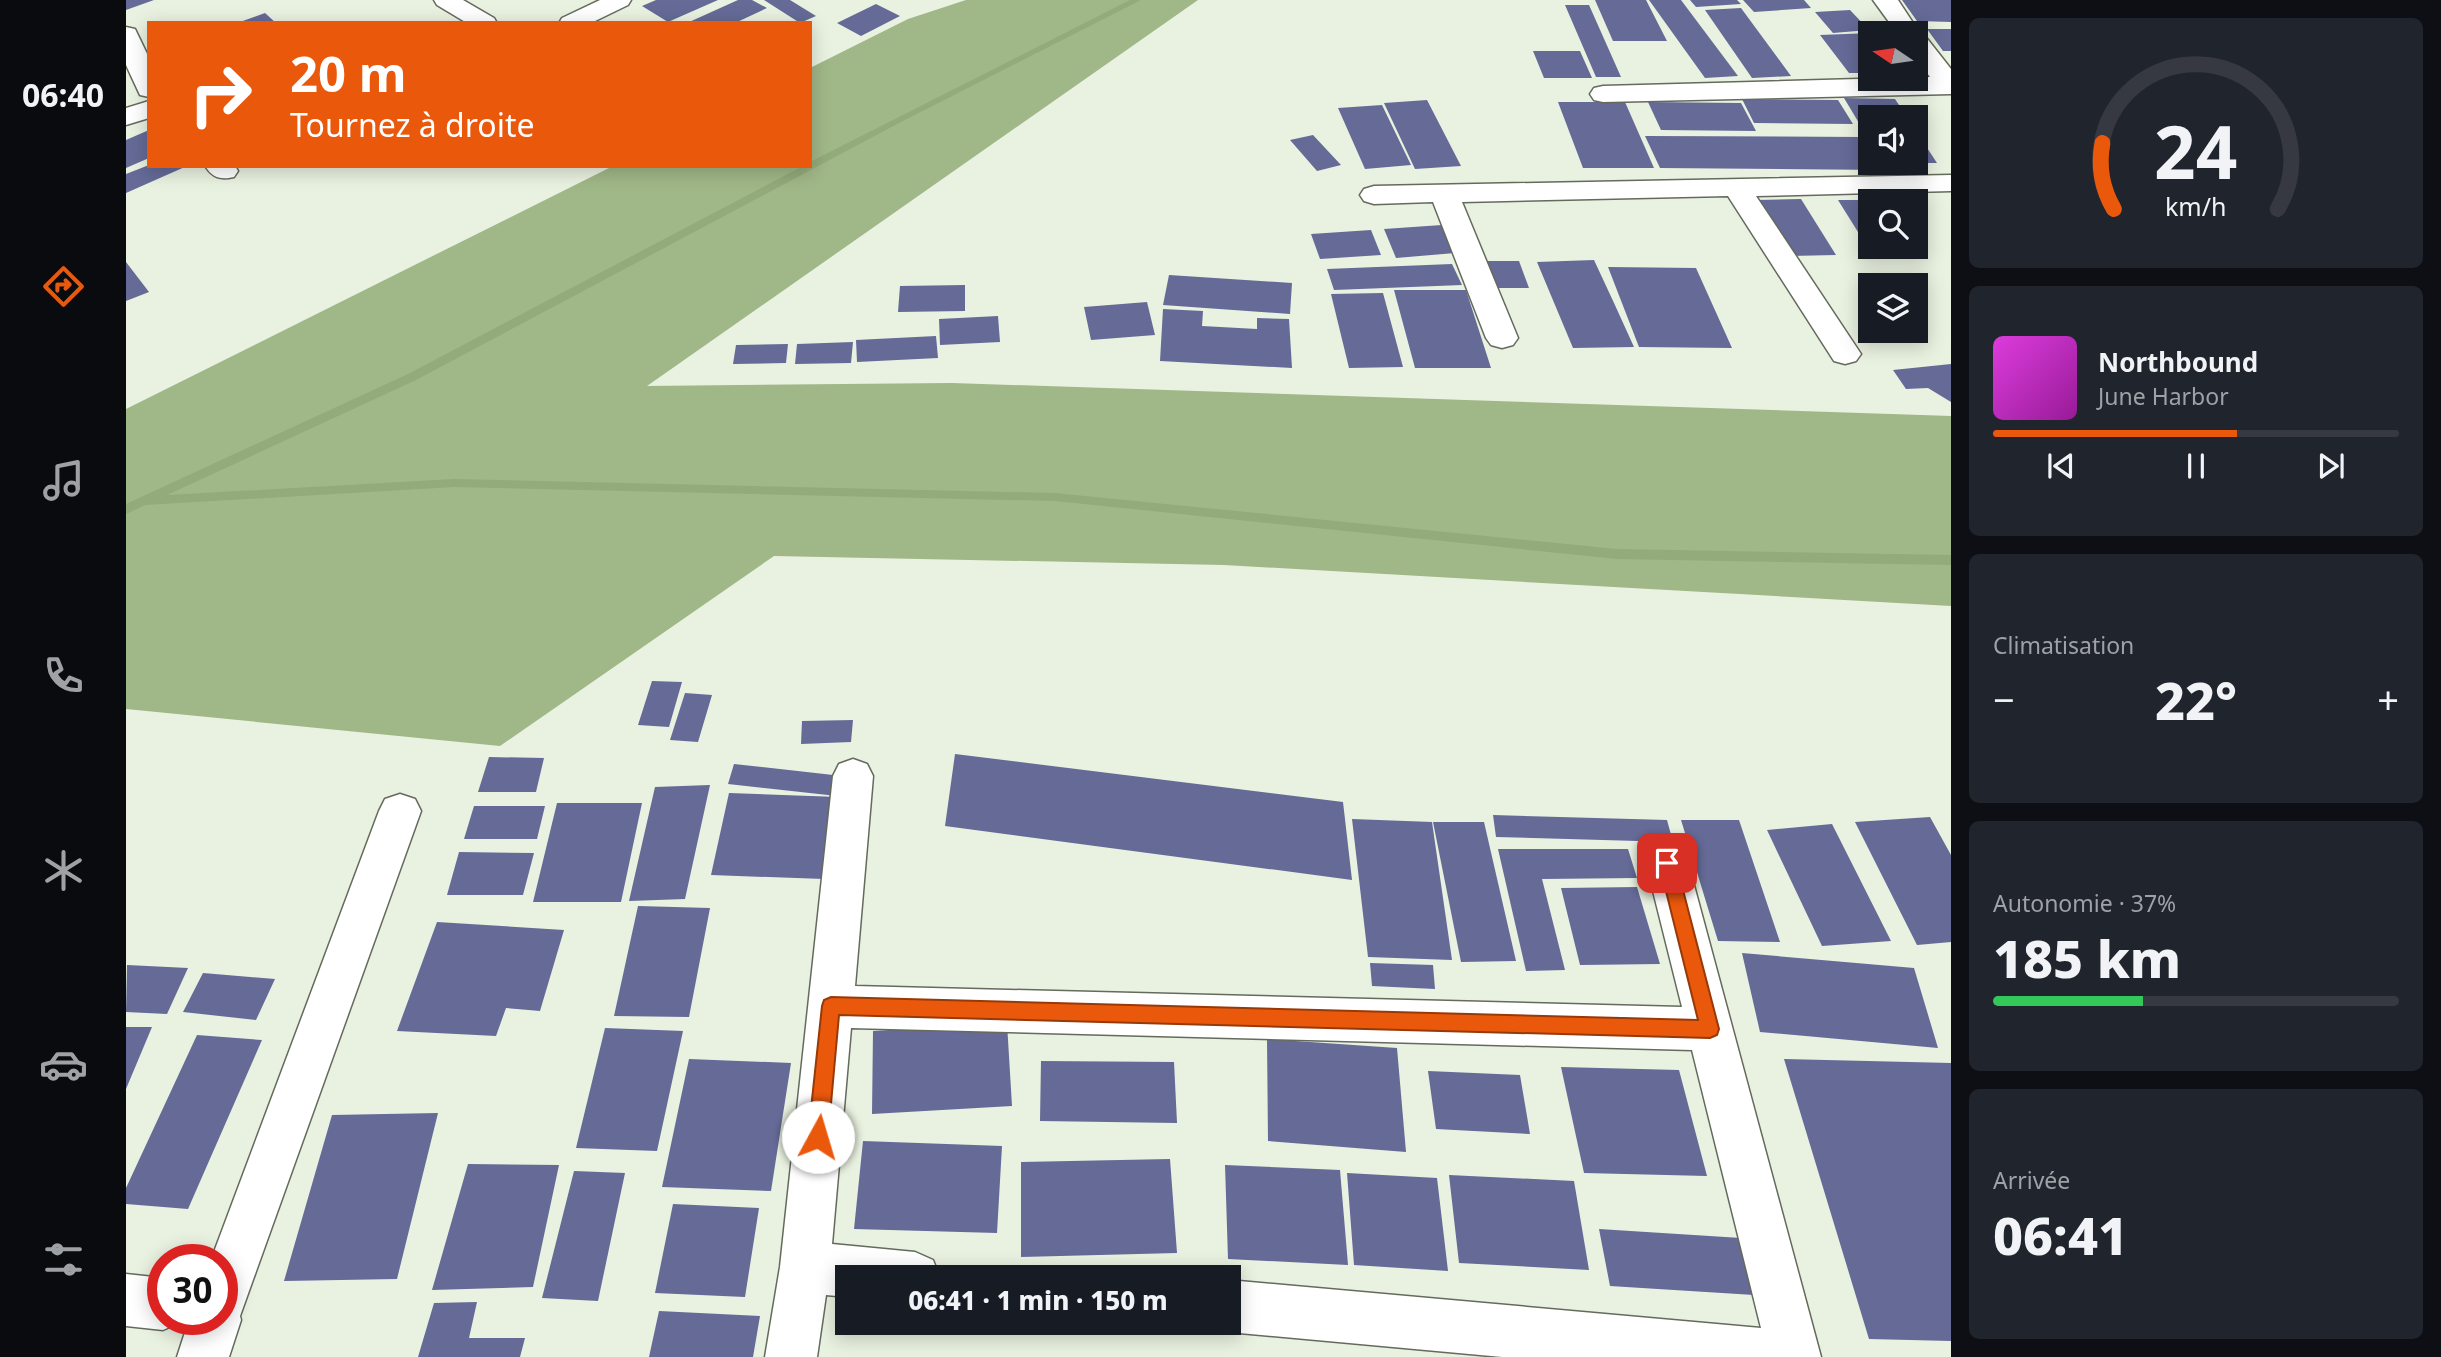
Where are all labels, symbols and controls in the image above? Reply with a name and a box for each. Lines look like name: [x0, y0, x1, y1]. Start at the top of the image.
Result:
north arrow: [1858, 21, 1928, 91]
map controls: [1858, 21, 1928, 343]
text: 20 m: [290, 40, 407, 106]
icon: right: [175, 49, 266, 140]
text: 06:40: [22, 73, 104, 116]
text: 24: [2154, 101, 2238, 200]
text: Tournez à droite: [290, 103, 535, 146]
button: sound: [1858, 105, 1928, 175]
button: search: [1858, 189, 1928, 259]
text: km/h: [2165, 189, 2227, 223]
icon: directions: [39, 262, 88, 311]
button: layers: [1858, 273, 1928, 343]
text: Northbound: [2098, 344, 2258, 380]
text: June Harbor: [2098, 380, 2229, 412]
icon: previous: [2042, 447, 2080, 485]
icon: pause: [2177, 447, 2215, 485]
icon: next: [2312, 447, 2350, 485]
icon: music: [39, 456, 88, 505]
text: Climatisation: [1993, 629, 2134, 661]
icon: phone: [39, 651, 88, 700]
text: 22°: [2155, 664, 2237, 735]
text: −: [1993, 673, 2015, 725]
text: +: [2377, 673, 2399, 725]
pin: [1637, 833, 1697, 893]
icon: arrive: [1648, 844, 1686, 882]
icon: climate: [39, 846, 88, 895]
text: Autonomie · 37%: [1993, 887, 2176, 919]
text: 185 km: [1993, 922, 2181, 993]
icon: car: [39, 1040, 88, 1089]
position arrow: [781, 1100, 855, 1174]
text: Arrivée: [1993, 1164, 2070, 1196]
text: 06:41: [1993, 1199, 2128, 1270]
icon: filters: [39, 1235, 88, 1284]
speed limit sign: 30: [147, 1244, 238, 1335]
text: 06:41 · 1 min · 150 m: [908, 1282, 1168, 1318]

